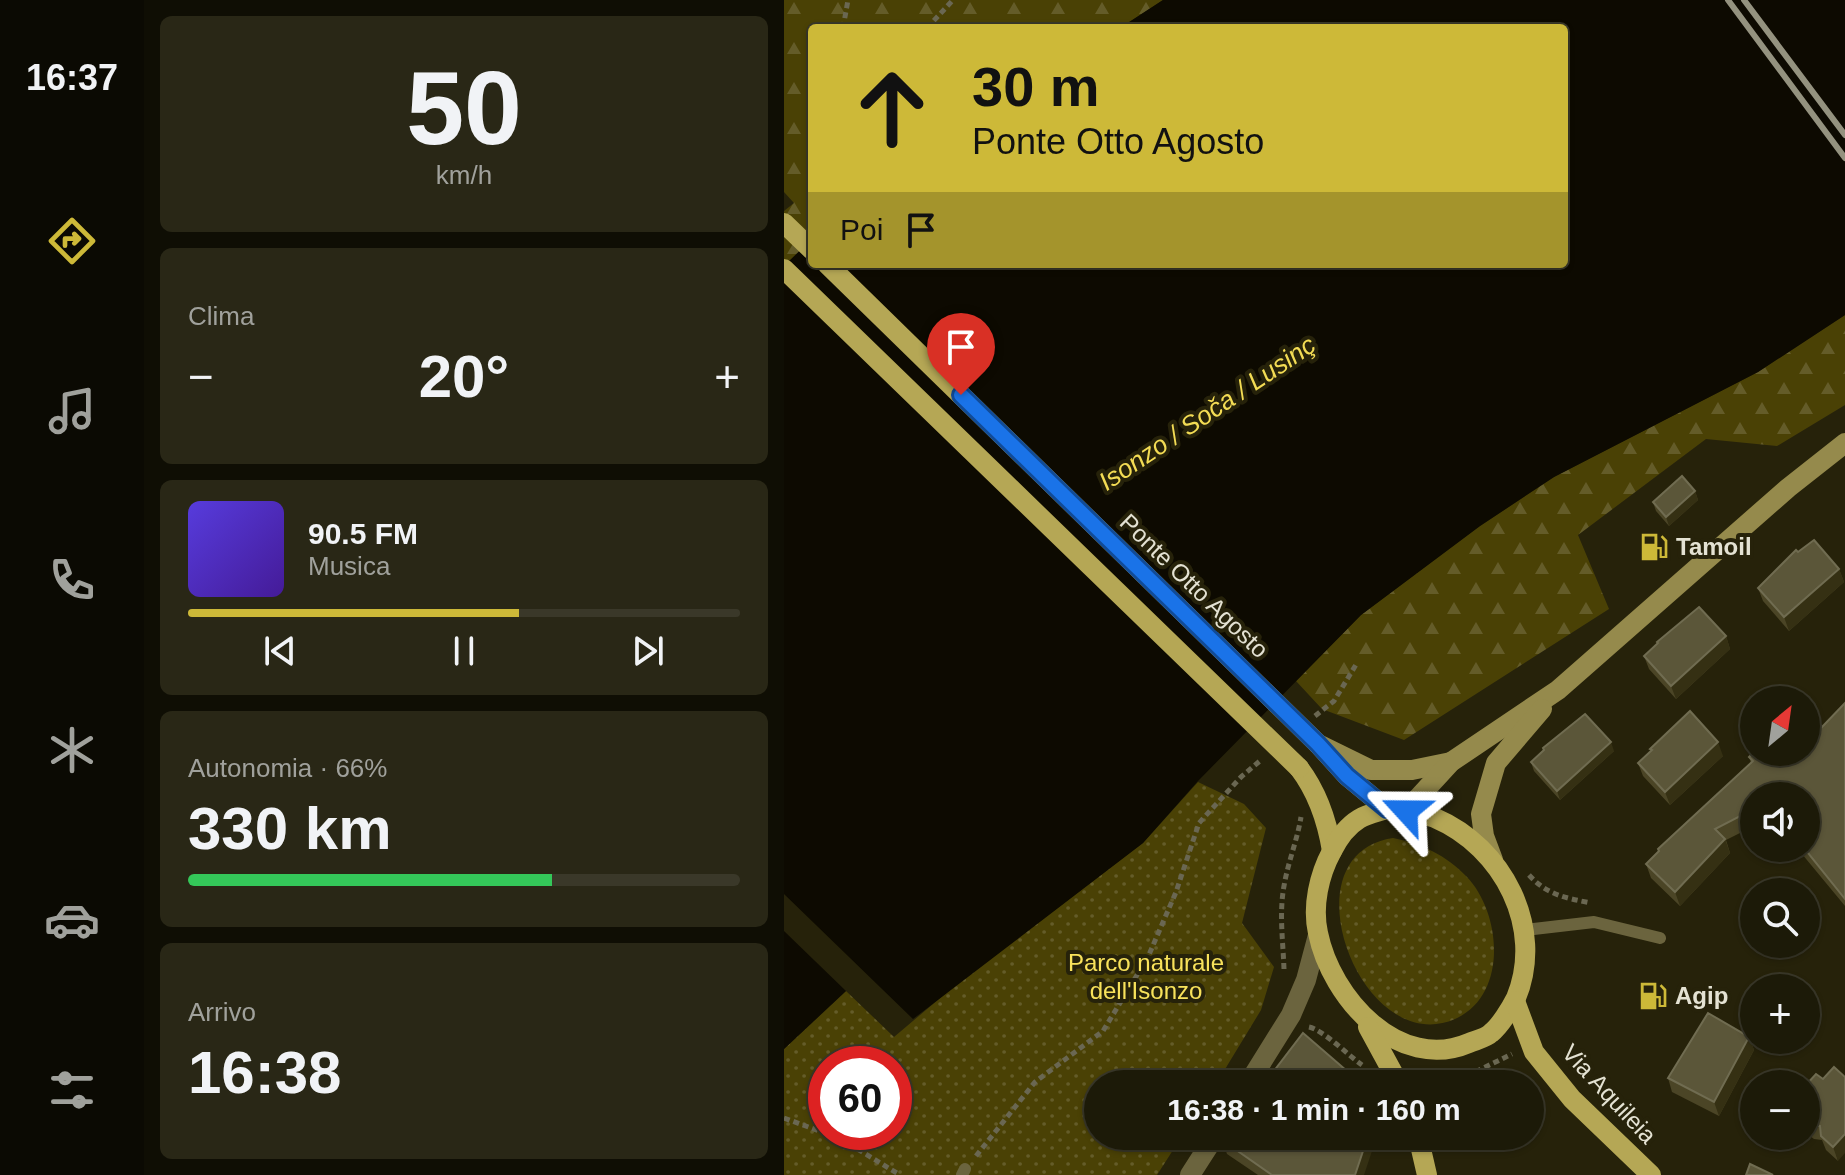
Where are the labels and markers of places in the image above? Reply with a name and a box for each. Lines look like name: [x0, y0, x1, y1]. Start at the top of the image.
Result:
pin: [927, 313, 995, 395]
fuel station icon: Tamoil: [1639, 532, 1669, 562]
place label: Tamoil: [1676, 533, 1752, 560]
fuel station icon: Agip: [1638, 981, 1668, 1011]
place label: Agip: [1675, 982, 1728, 1009]

